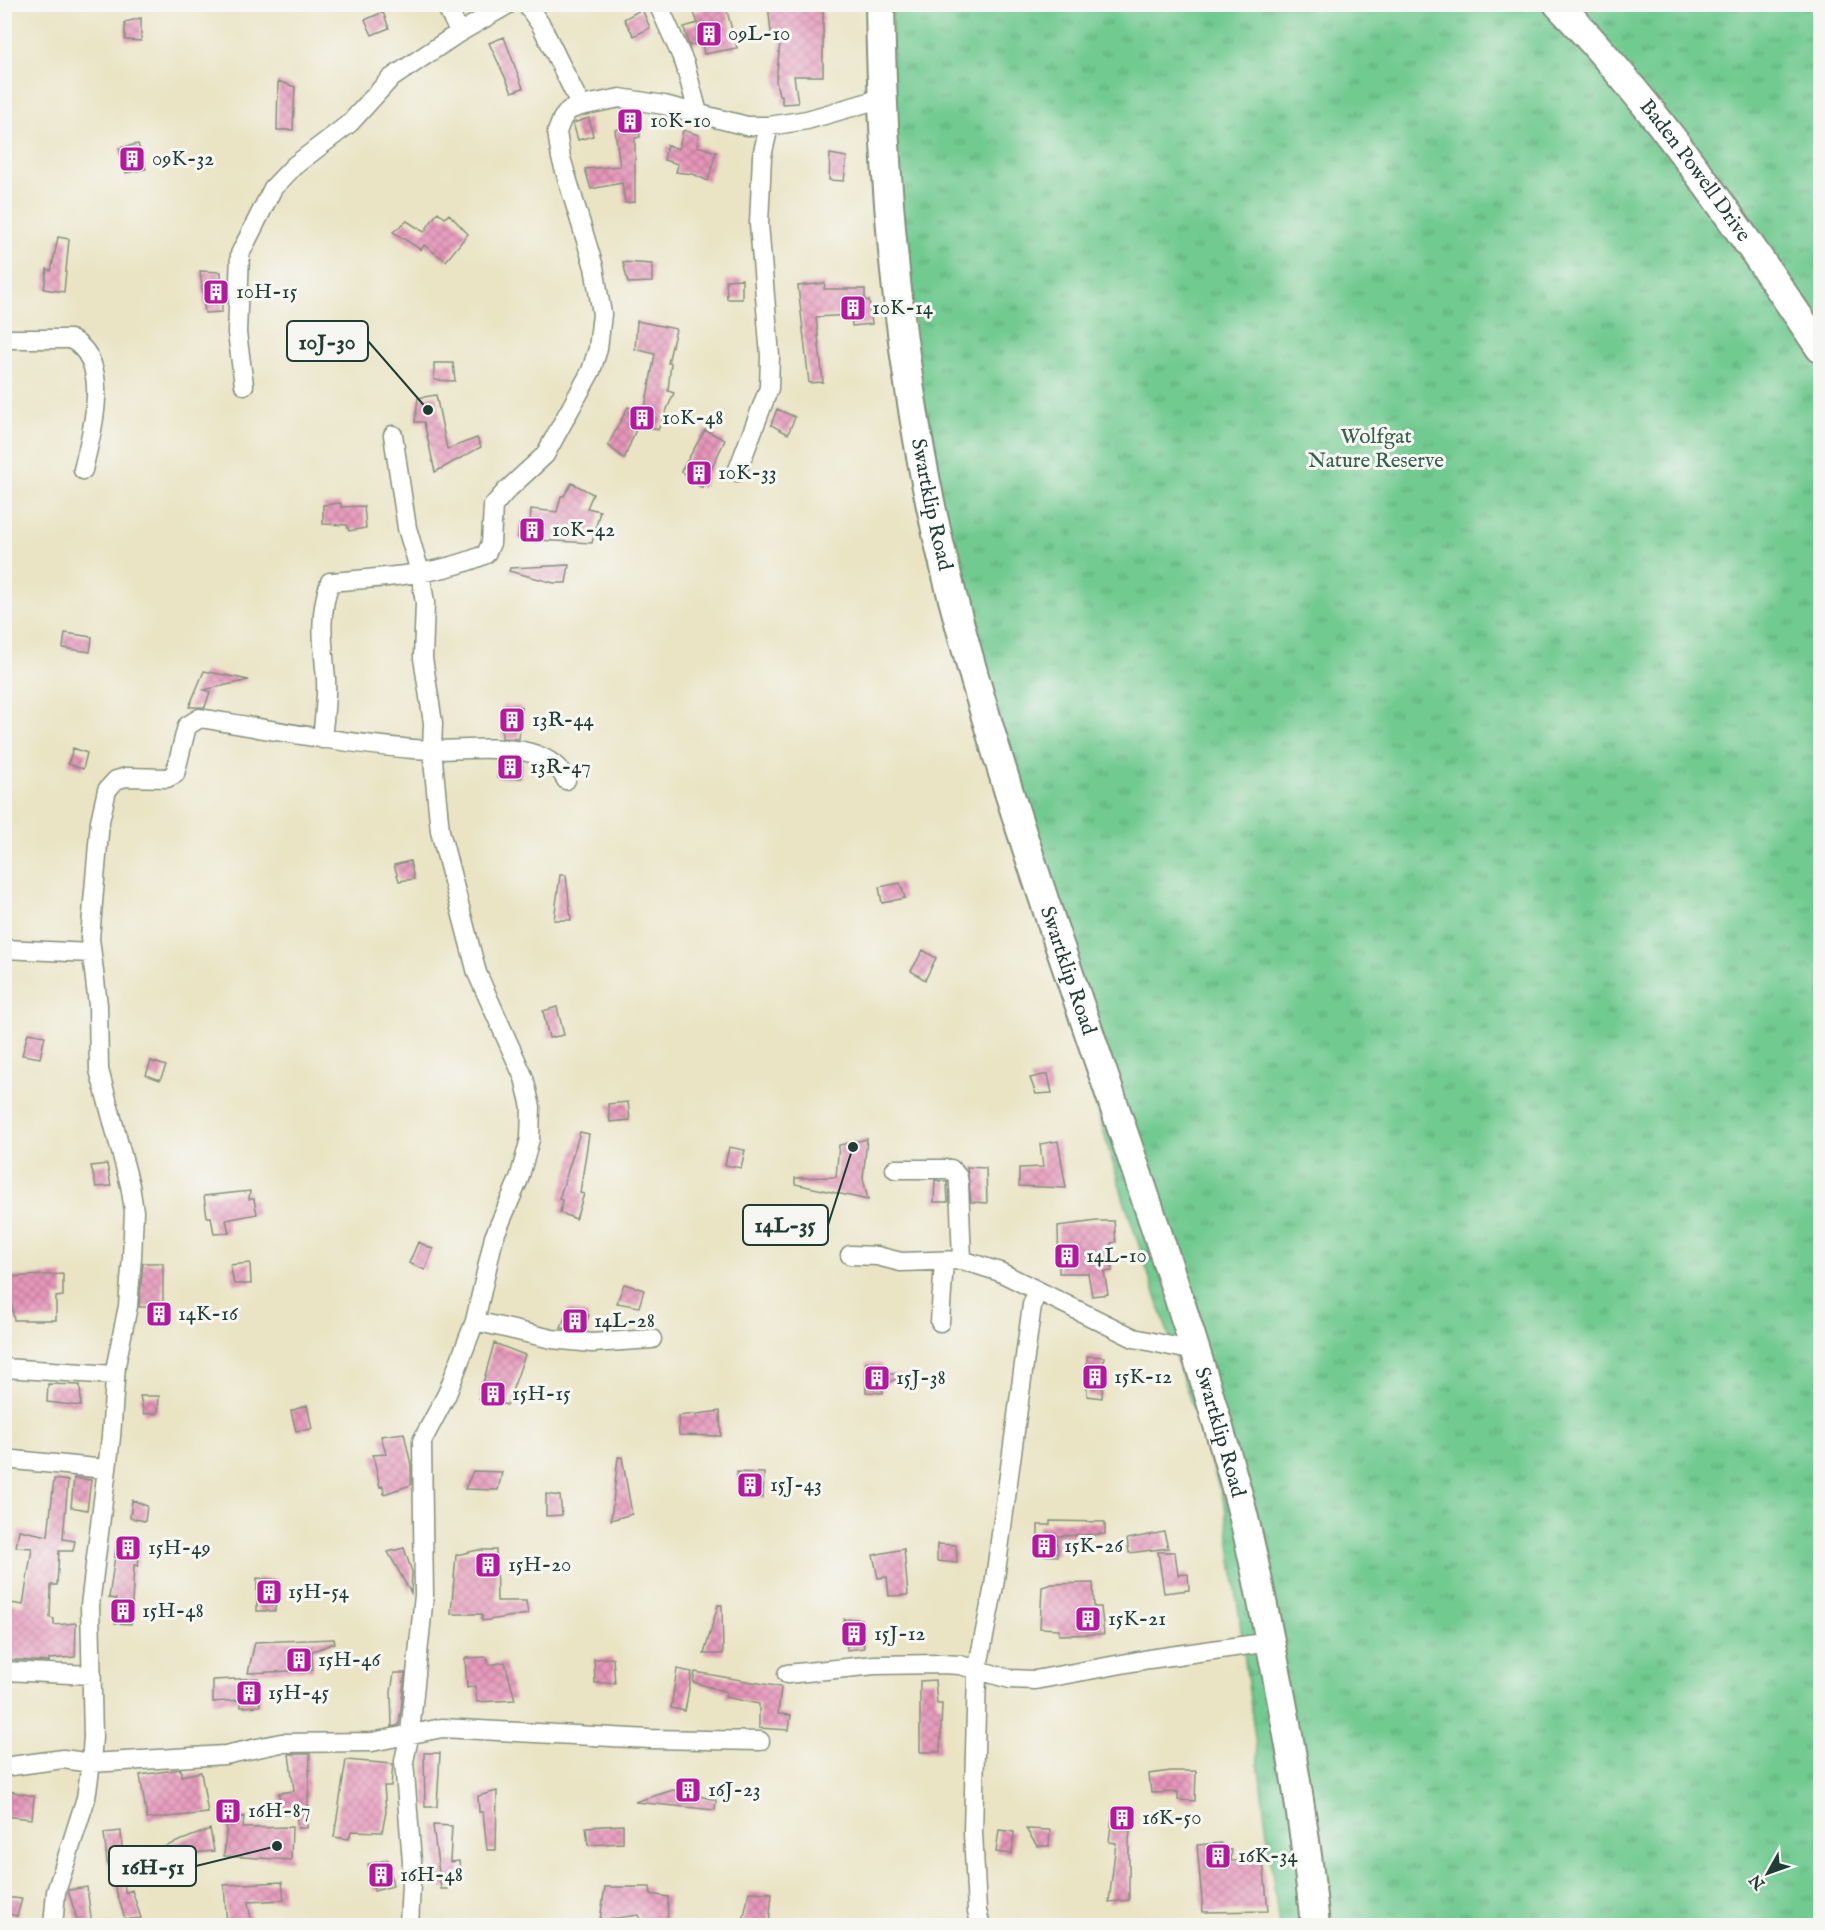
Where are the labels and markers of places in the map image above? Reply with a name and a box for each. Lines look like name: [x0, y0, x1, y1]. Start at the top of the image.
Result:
building icon: 09L-10: [694, 19, 724, 49]
place label: 09L-10: [728, 21, 790, 48]
building icon: 10K-10: [615, 106, 645, 136]
place label: 10K-10: [650, 108, 711, 135]
building icon: 09K-32: [117, 144, 147, 174]
place label: 09K-32: [152, 146, 214, 173]
building icon: 10H-15: [201, 277, 231, 307]
place label: 10H-15: [236, 279, 298, 306]
building icon: 10K-14: [838, 293, 868, 323]
place label: 10K-14: [872, 295, 934, 322]
callout: 10J-30: [287, 321, 368, 361]
building icon: 10K-48: [627, 403, 657, 433]
place label: 10K-48: [662, 405, 724, 432]
building icon: 10K-33: [684, 458, 714, 488]
place label: 10K-33: [718, 460, 777, 487]
building icon: 10K-42: [517, 515, 547, 545]
place label: 10K-42: [552, 517, 615, 544]
building icon: 13R-44: [497, 705, 527, 735]
place label: 13R-44: [532, 707, 595, 734]
building icon: 13R-47: [495, 752, 525, 782]
place label: 13R-47: [530, 754, 591, 781]
callout: 14L-35: [743, 1205, 828, 1245]
building icon: 14L-10: [1052, 1241, 1082, 1271]
place label: 14L-10: [1086, 1243, 1147, 1270]
building icon: 14K-16: [144, 1299, 174, 1329]
place label: 14K-16: [178, 1301, 239, 1328]
building icon: 14L-28: [560, 1306, 590, 1336]
place label: 14L-28: [594, 1308, 655, 1335]
building icon: 15K-12: [1080, 1362, 1110, 1392]
building icon: 15J-38: [862, 1363, 892, 1393]
place label: 15K-12: [1114, 1364, 1172, 1391]
place label: 15J-38: [896, 1365, 946, 1392]
building icon: 15H-15: [478, 1379, 508, 1409]
place label: 15H-15: [512, 1381, 571, 1408]
building icon: 15J-43: [735, 1470, 765, 1500]
place label: 15J-43: [770, 1472, 822, 1499]
building icon: 15K-26: [1029, 1531, 1059, 1561]
building icon: 15H-49: [113, 1533, 143, 1563]
place label: 15K-26: [1064, 1533, 1124, 1560]
place label: 15H-49: [148, 1535, 211, 1562]
building icon: 15H-20: [473, 1550, 503, 1580]
place label: 15H-20: [508, 1552, 571, 1579]
building icon: 15H-54: [254, 1577, 284, 1607]
place label: 15H-54: [288, 1579, 350, 1606]
building icon: 15H-48: [108, 1596, 138, 1626]
place label: 15H-48: [142, 1598, 204, 1625]
building icon: 15K-21: [1073, 1604, 1103, 1634]
place label: 15K-21: [1108, 1606, 1166, 1633]
building icon: 15J-12: [839, 1619, 869, 1649]
place label: 15J-12: [874, 1621, 926, 1648]
building icon: 15H-46: [284, 1645, 314, 1675]
place label: 15H-46: [318, 1647, 382, 1674]
building icon: 15H-45: [234, 1678, 264, 1708]
place label: 15H-45: [268, 1680, 329, 1707]
building icon: 16J-23: [673, 1775, 703, 1805]
place label: 16J-23: [708, 1777, 761, 1804]
building icon: 16H-87: [213, 1796, 243, 1826]
place label: 16H-87: [248, 1798, 311, 1825]
building icon: 16K-50: [1107, 1803, 1137, 1833]
place label: 16K-50: [1142, 1805, 1201, 1832]
building icon: 16K-34: [1203, 1841, 1233, 1871]
place label: 16K-34: [1238, 1843, 1298, 1870]
callout: 16H-51: [109, 1846, 196, 1886]
building icon: 16H-48: [366, 1860, 396, 1890]
place label: 16H-48: [400, 1862, 463, 1889]

